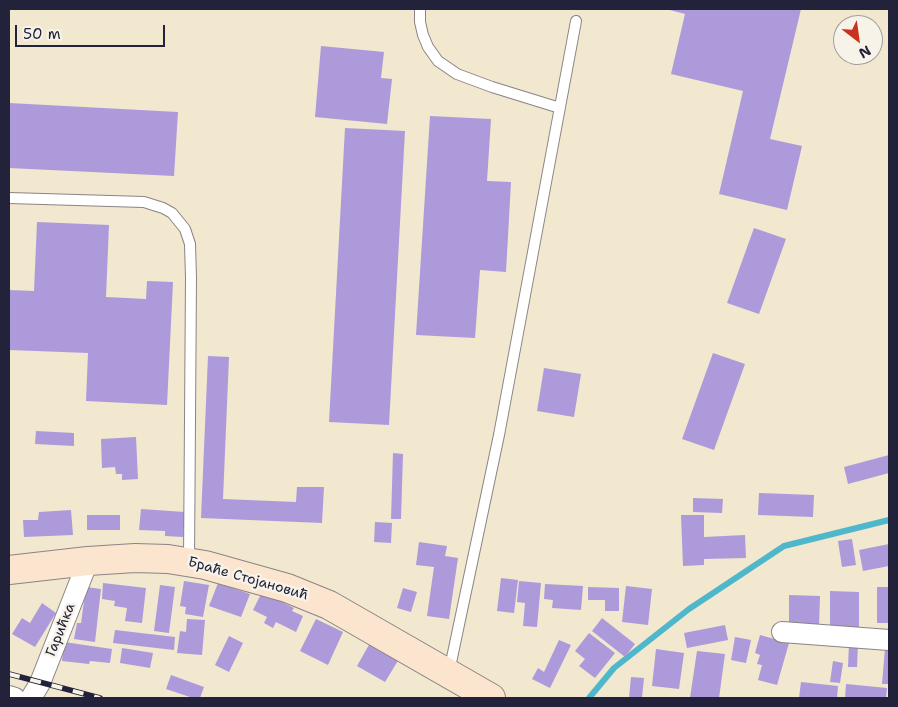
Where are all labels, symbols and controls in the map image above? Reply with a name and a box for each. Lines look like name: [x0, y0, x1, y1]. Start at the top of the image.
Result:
scale bar: [18, 15, 168, 47]
north arrow: [833, 15, 883, 65]
text: 50 m: [23, 24, 61, 44]
text: N: [856, 42, 874, 63]
street label: Браће Стојановић: [186, 554, 310, 604]
street label: Гарићка: [43, 601, 79, 659]

